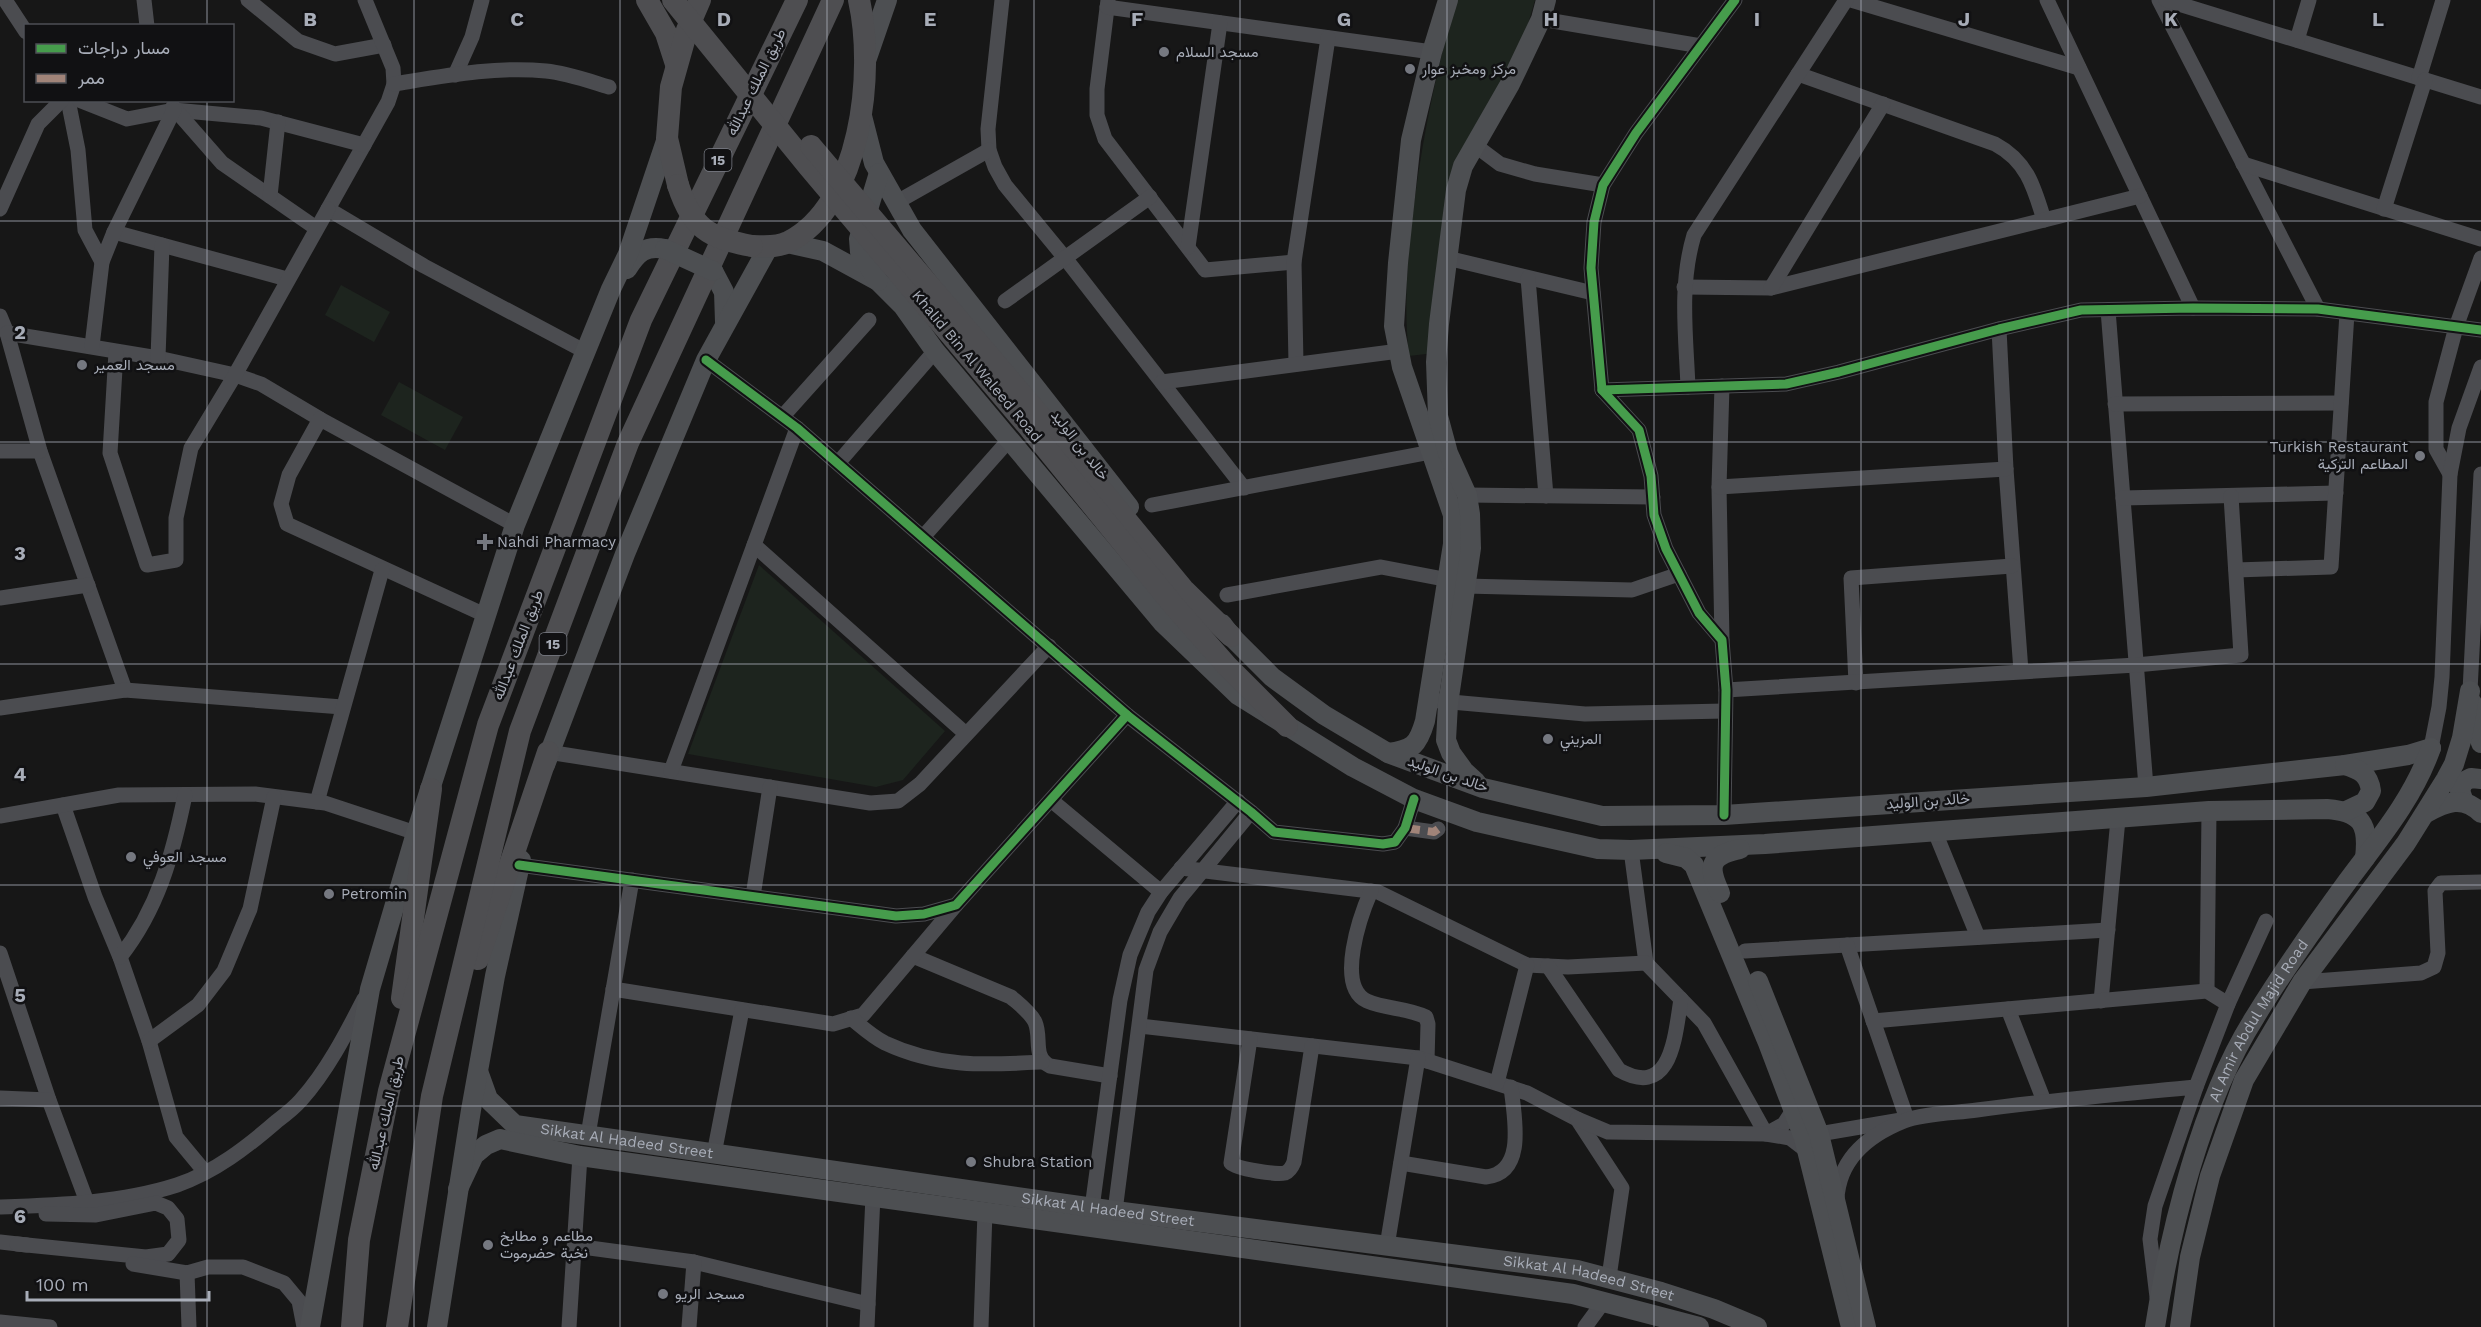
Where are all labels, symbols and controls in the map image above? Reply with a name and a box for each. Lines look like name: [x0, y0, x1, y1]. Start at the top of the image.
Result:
text: B: [303, 7, 317, 31]
text: C: [510, 7, 524, 31]
text: D: [717, 7, 731, 31]
text: E: [924, 7, 936, 31]
text: F: [1131, 7, 1143, 31]
text: G: [1337, 7, 1351, 31]
text: H: [1544, 7, 1558, 31]
text: I: [1754, 7, 1760, 31]
text: J: [1958, 7, 1970, 31]
text: K: [2164, 7, 2178, 31]
text: L: [2372, 7, 2384, 31]
legend: [24, 24, 234, 102]
street label: طريق الملك عبدالله: [722, 25, 791, 139]
text: مسار دراجات: [78, 37, 170, 59]
place label: مسجد السلام: [1176, 43, 1258, 62]
marker: مسجد السلام: [1157, 45, 1171, 59]
place label: مركز ومخبز عوار: [1421, 60, 1516, 78]
marker: مركز ومخبز عوار: [1403, 62, 1417, 76]
text: ممر: [77, 67, 105, 89]
road number: 15: [704, 149, 732, 171]
street label: Khalid Bin Al Waleed Road: [908, 287, 1046, 445]
text: 2: [14, 320, 26, 344]
place label: مسجد العمير: [93, 356, 175, 374]
marker: مسجد العمير: [75, 358, 89, 372]
street label: خالد بن الوليد: [1046, 406, 1113, 484]
place label: Turkish Restaurant المطاعم التركية: [2270, 438, 2409, 474]
marker: Turkish Restaurant المطاعم التركية: [2413, 449, 2427, 463]
place label: Nahdi Pharmacy: [497, 533, 616, 551]
marker: Nahdi Pharmacy: [478, 535, 492, 549]
text: 3: [14, 541, 26, 565]
street label: طريق الملك عبدالله: [489, 587, 548, 703]
road number: 15: [540, 633, 566, 655]
place label: المزيني: [1560, 730, 1602, 752]
marker: المزيني: [1541, 732, 1555, 746]
street label: خالد بن الوليد: [1405, 752, 1491, 797]
text: 4: [14, 762, 27, 786]
street label: خالد بن الوليد: [1885, 789, 1971, 814]
place label: مسجد العوفي: [143, 848, 227, 870]
marker: مسجد العوفي: [124, 850, 138, 864]
place label: Petromin: [341, 885, 407, 903]
marker: Petromin: [322, 887, 336, 901]
street label: Al Amir Abdul Majid Road: [2205, 936, 2312, 1104]
text: 5: [14, 983, 26, 1007]
street label: طريق الملك عبدالله: [364, 1054, 409, 1172]
street label: Sikkat Al Hadeed Street: [539, 1120, 715, 1162]
place label: Shubra Station: [983, 1153, 1092, 1171]
marker: Shubra Station: [964, 1155, 978, 1169]
street label: Sikkat Al Hadeed Street: [1020, 1189, 1196, 1230]
text: 6: [14, 1204, 26, 1228]
place label: مطاعم و مطابخ نخبة حضرموت: [500, 1227, 593, 1262]
marker: مطاعم و مطابخ نخبة حضرموت: [481, 1238, 495, 1252]
street label: Sikkat Al Hadeed Street: [1502, 1252, 1677, 1305]
scale bar: [27, 1264, 208, 1302]
text: 100 m: [36, 1274, 89, 1295]
place label: مسجد الريو: [675, 1285, 745, 1303]
marker: مسجد الريو: [656, 1287, 670, 1301]

